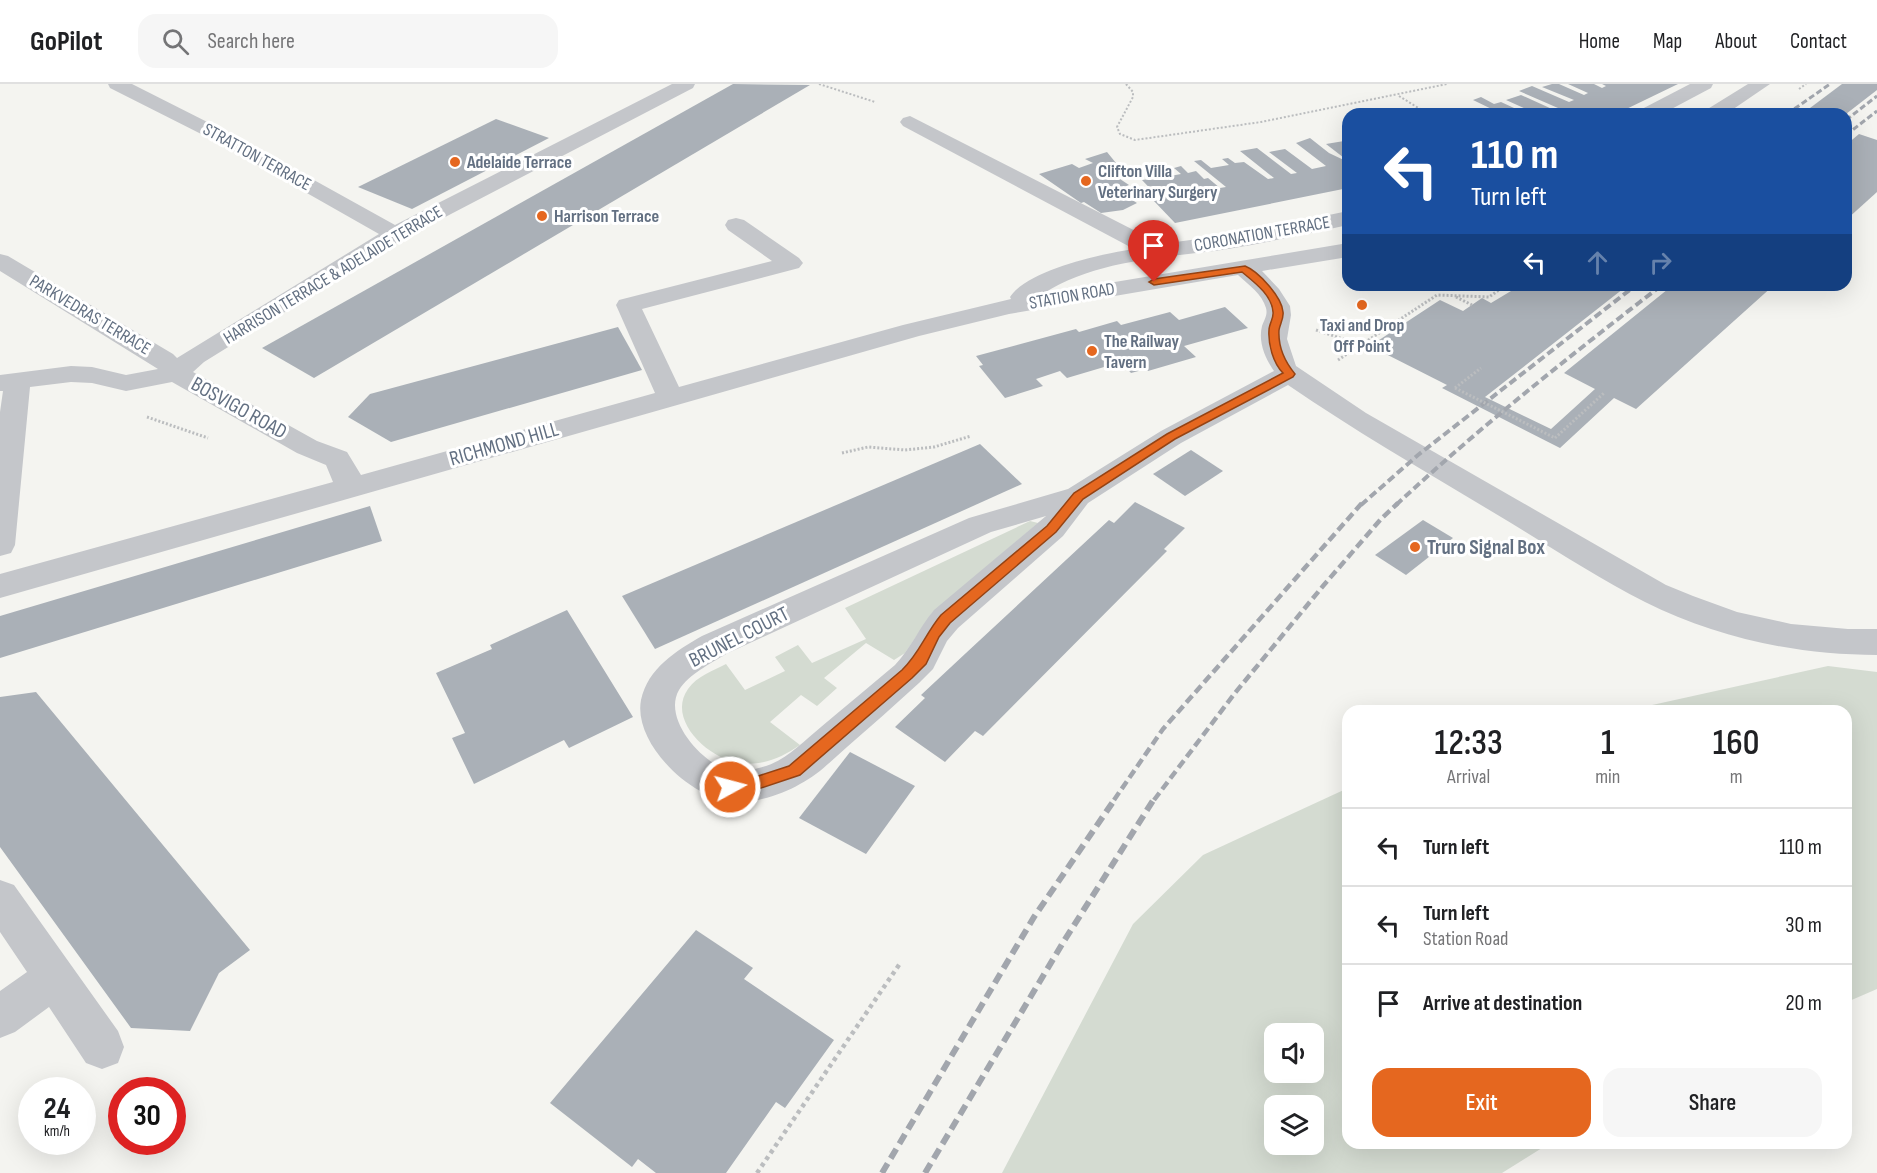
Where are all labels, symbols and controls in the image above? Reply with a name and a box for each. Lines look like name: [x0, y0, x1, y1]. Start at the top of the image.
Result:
search box: [138, 14, 558, 68]
text: GoPilot: [30, 25, 102, 58]
icon: search: [159, 25, 192, 58]
text: Search here: [207, 28, 295, 55]
text: Home: [1579, 29, 1620, 54]
text: Map: [1653, 29, 1682, 54]
text: About: [1715, 29, 1757, 54]
text: Contact: [1790, 29, 1847, 54]
street label: STRATTON TERRACE: [199, 119, 315, 195]
text: 110 m: [1471, 130, 1558, 181]
icon: left: [1372, 132, 1450, 210]
place label: Adelaide Terrace: [466, 152, 572, 173]
marker: Adelaide Terrace: [448, 155, 462, 169]
place label: Clifton Villa Veterinary Surgery: [1098, 161, 1218, 203]
marker: Clifton Villa Veterinary Surgery: [1079, 174, 1093, 188]
text: Turn left: [1471, 181, 1547, 213]
street label: HARRISON TERRACE & ADELAIDE TERRACE: [220, 201, 446, 349]
place label: Harrison Terrace: [554, 206, 659, 227]
marker: Harrison Terrace: [535, 209, 549, 223]
street label: CORONATION TERRACE: [1192, 212, 1332, 256]
pin: [1128, 220, 1179, 282]
icon: arrive: [1137, 229, 1170, 262]
icon: left: [1518, 246, 1551, 279]
icon: ahead: [1581, 246, 1614, 279]
icon: right: [1644, 246, 1677, 279]
street label: PARKVEDRAS TERRACE: [26, 271, 154, 359]
street label: STATION ROAD: [1028, 278, 1116, 314]
marker: Taxi and Drop Off Point: [1355, 298, 1369, 312]
place label: Taxi and Drop Off Point: [1320, 315, 1404, 357]
place label: The Railway Tavern: [1104, 331, 1179, 373]
marker: The Railway Tavern: [1085, 344, 1099, 358]
street label: BOSVIGO ROAD: [187, 371, 291, 445]
street label: RICHMOND HILL: [446, 416, 562, 472]
place label: Truro Signal Box: [1427, 535, 1545, 560]
marker: Truro Signal Box: [1408, 540, 1422, 554]
street label: BRUNEL COURT: [685, 601, 793, 673]
text: 12:33: [1435, 722, 1503, 765]
text: 1: [1601, 722, 1615, 765]
text: 160: [1713, 722, 1759, 765]
position arrow: [698, 755, 762, 819]
text: Arrival: [1447, 765, 1490, 789]
text: min: [1595, 765, 1620, 789]
text: m: [1730, 765, 1743, 789]
icon: left: [1372, 831, 1405, 864]
text: Turn left: [1423, 834, 1489, 861]
text: 110 m: [1779, 834, 1822, 861]
text: Turn left: [1423, 900, 1489, 927]
icon: left: [1372, 909, 1405, 942]
text: 30 m: [1785, 912, 1822, 939]
text: Station Road: [1423, 927, 1508, 951]
icon: arrive: [1372, 987, 1405, 1020]
text: Arrive at destination: [1423, 990, 1582, 1017]
text: 20 m: [1786, 990, 1822, 1017]
map controls: [1264, 1023, 1324, 1155]
button: sound: [1264, 1023, 1324, 1083]
button: Exit: [1372, 1068, 1591, 1137]
button: Share: [1603, 1068, 1822, 1137]
speed limit sign: 30: [108, 1077, 186, 1155]
text: 24: [44, 1091, 70, 1127]
button: layers: [1264, 1095, 1324, 1155]
text: km/h: [44, 1122, 70, 1141]

